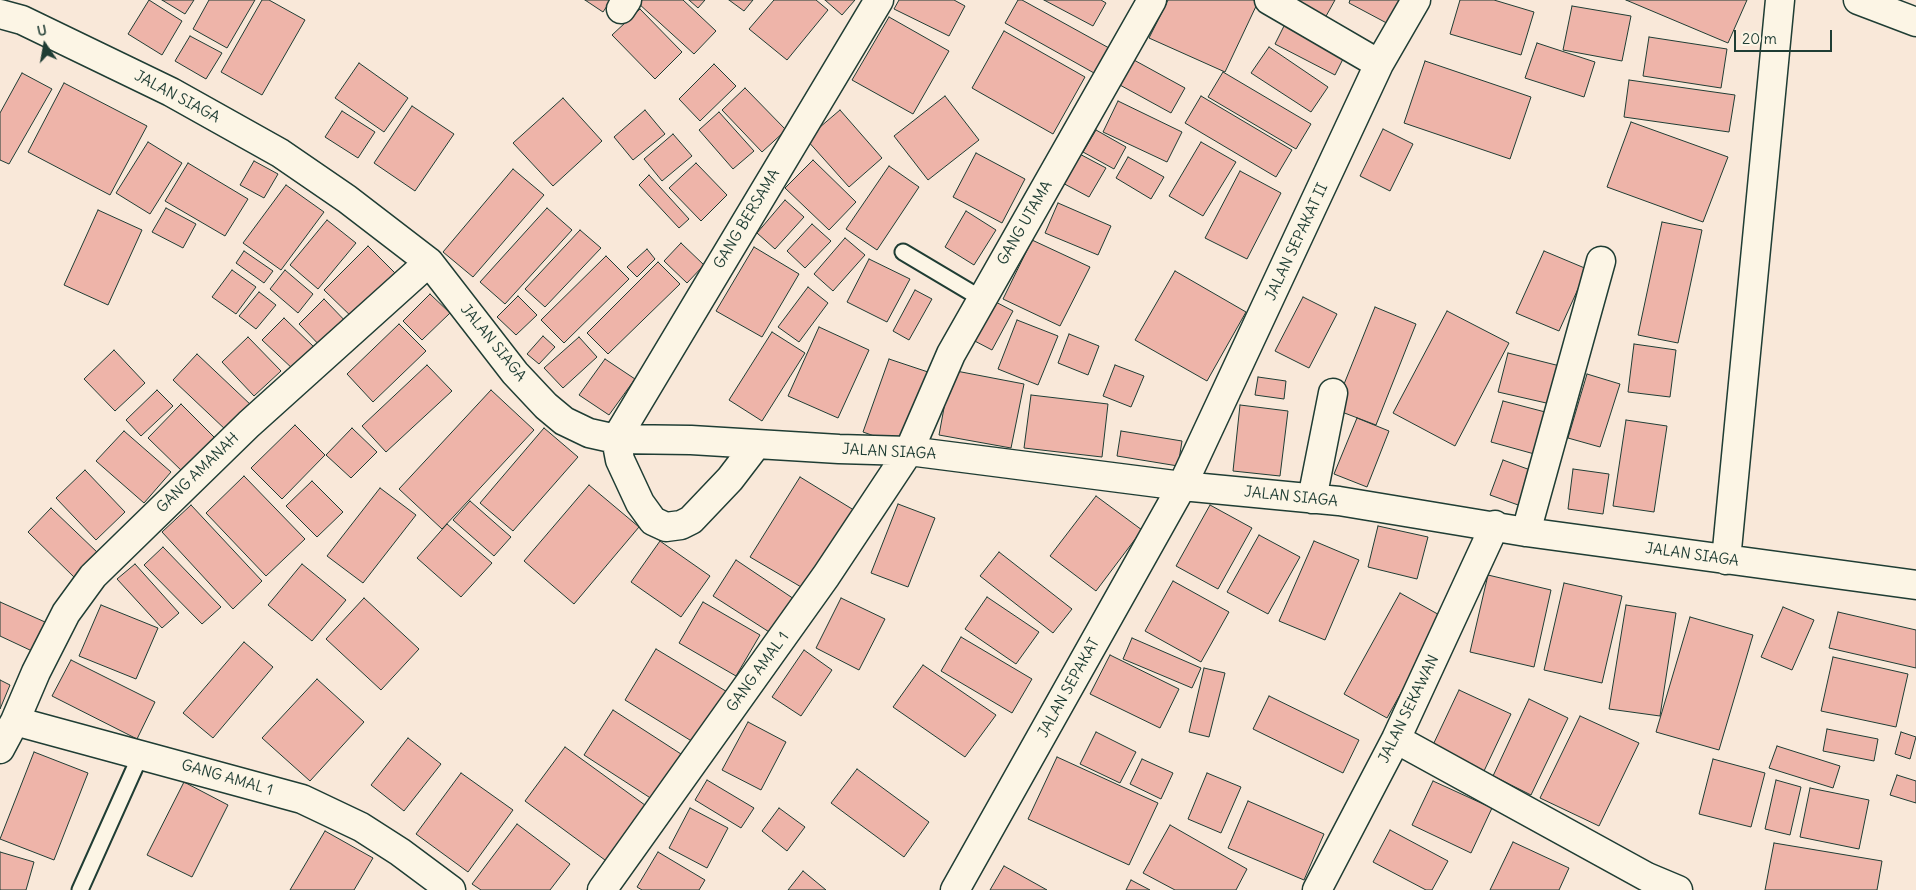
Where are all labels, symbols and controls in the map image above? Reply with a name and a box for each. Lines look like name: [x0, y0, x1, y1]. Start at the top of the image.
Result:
north arrow: [20, 20, 70, 70]
scale bar: [1736, 20, 1834, 52]
text: U: [35, 21, 48, 40]
text: 20 m: [1742, 29, 1777, 48]
street label: JALAN SIAGA: [131, 67, 223, 127]
street label: GANG BERSAMA: [710, 166, 784, 272]
street label: GANG UTAMA: [994, 178, 1056, 268]
street label: JALAN SEPAKAT II: [1262, 181, 1332, 303]
street label: JALAN SIAGA: [456, 301, 530, 385]
street label: GANG AMANAH: [153, 429, 243, 517]
street label: JALAN SIAGA: [842, 441, 936, 463]
street label: JALAN SIAGA: [1243, 483, 1339, 511]
street label: JALAN SIAGA: [1644, 540, 1740, 570]
street label: GANG AMAL 1: [723, 629, 793, 715]
street label: JALAN SEPAKAT: [1034, 635, 1104, 741]
street label: JALAN SEKAWAN: [1375, 652, 1443, 766]
street label: GANG AMAL 1: [179, 756, 275, 800]

